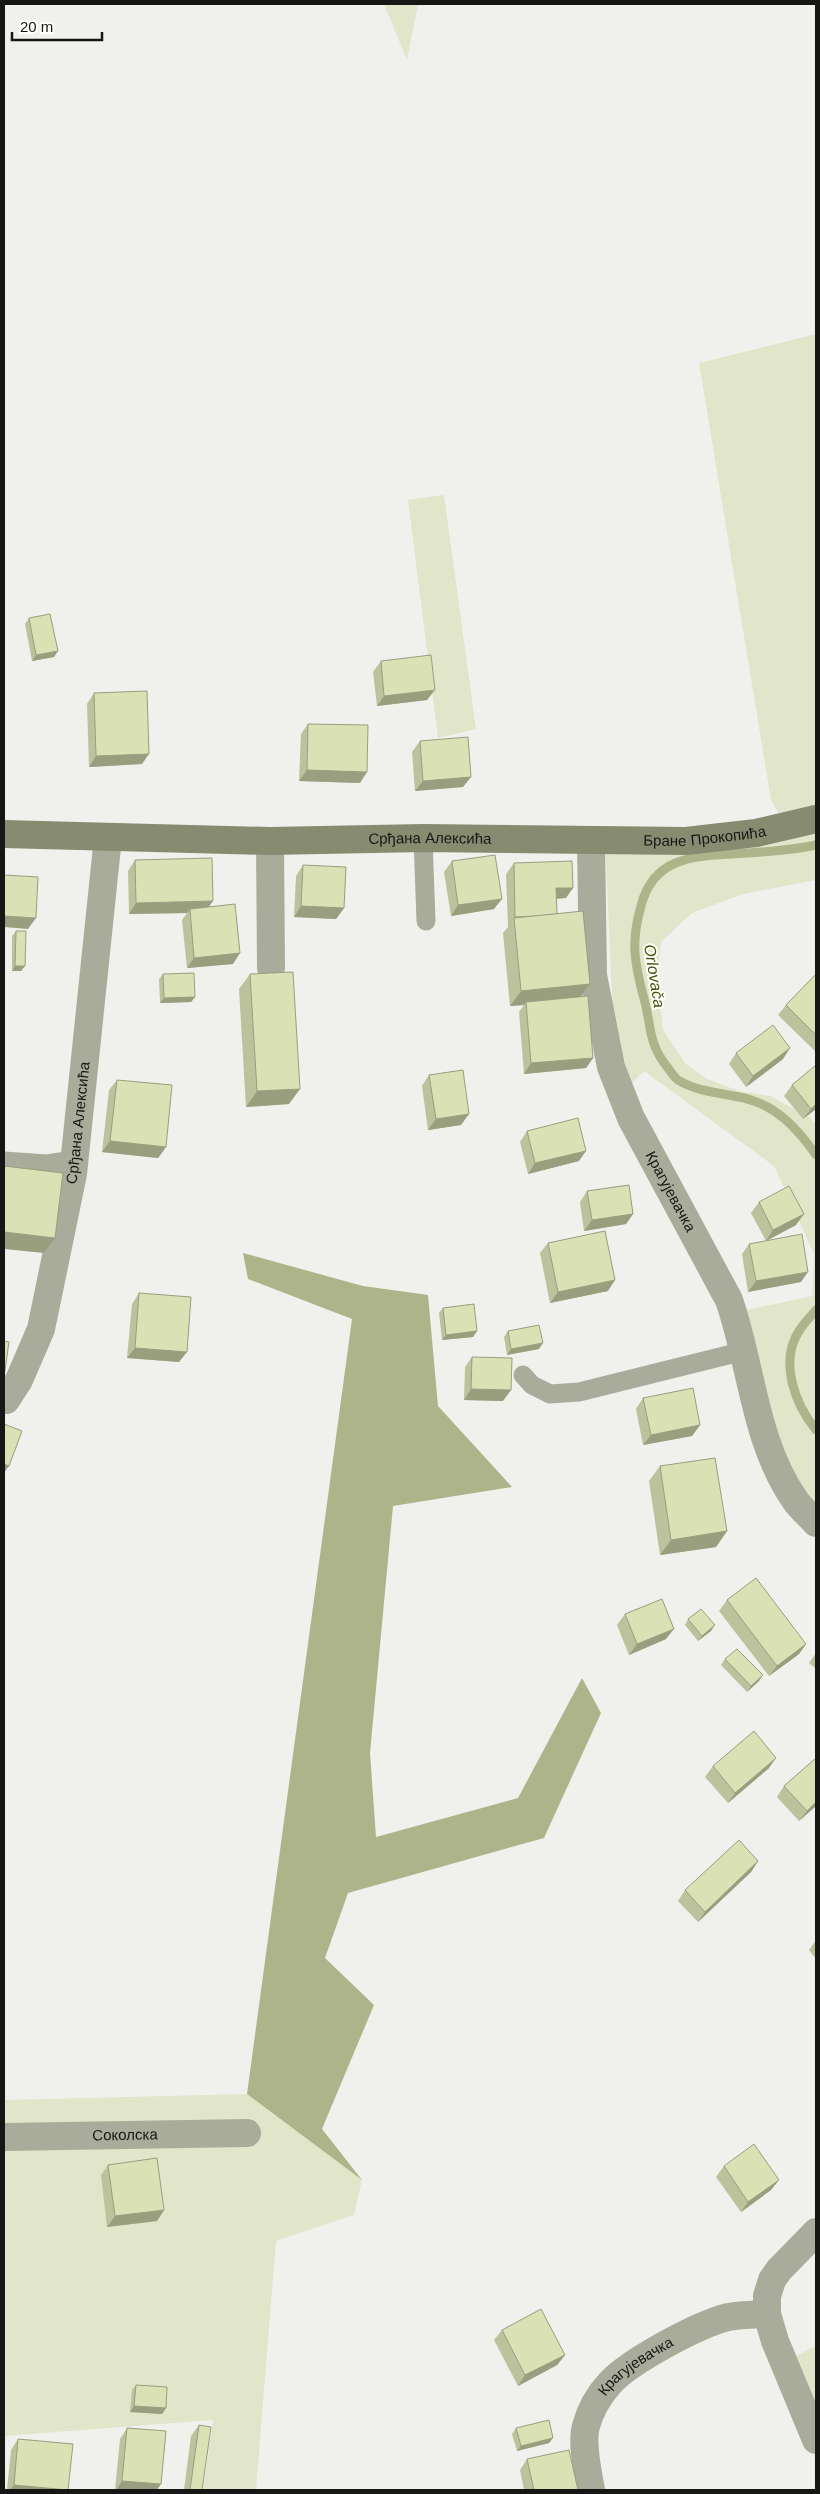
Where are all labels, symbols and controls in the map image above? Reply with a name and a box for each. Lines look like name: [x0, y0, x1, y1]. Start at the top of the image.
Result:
scale bar: [12, 10, 102, 42]
text: 20 m: [20, 18, 53, 35]
street label: Бране Прокопића: [643, 822, 768, 849]
street label: Срђана Алексића: [368, 829, 492, 847]
water label: Orlovača: [641, 943, 668, 1009]
street label: Срђана Алексића: [62, 1060, 93, 1186]
street label: Крагујевачка: [642, 1148, 700, 1235]
street label: Соколска: [92, 2125, 158, 2144]
street label: Крагујевачка: [594, 2333, 676, 2399]

